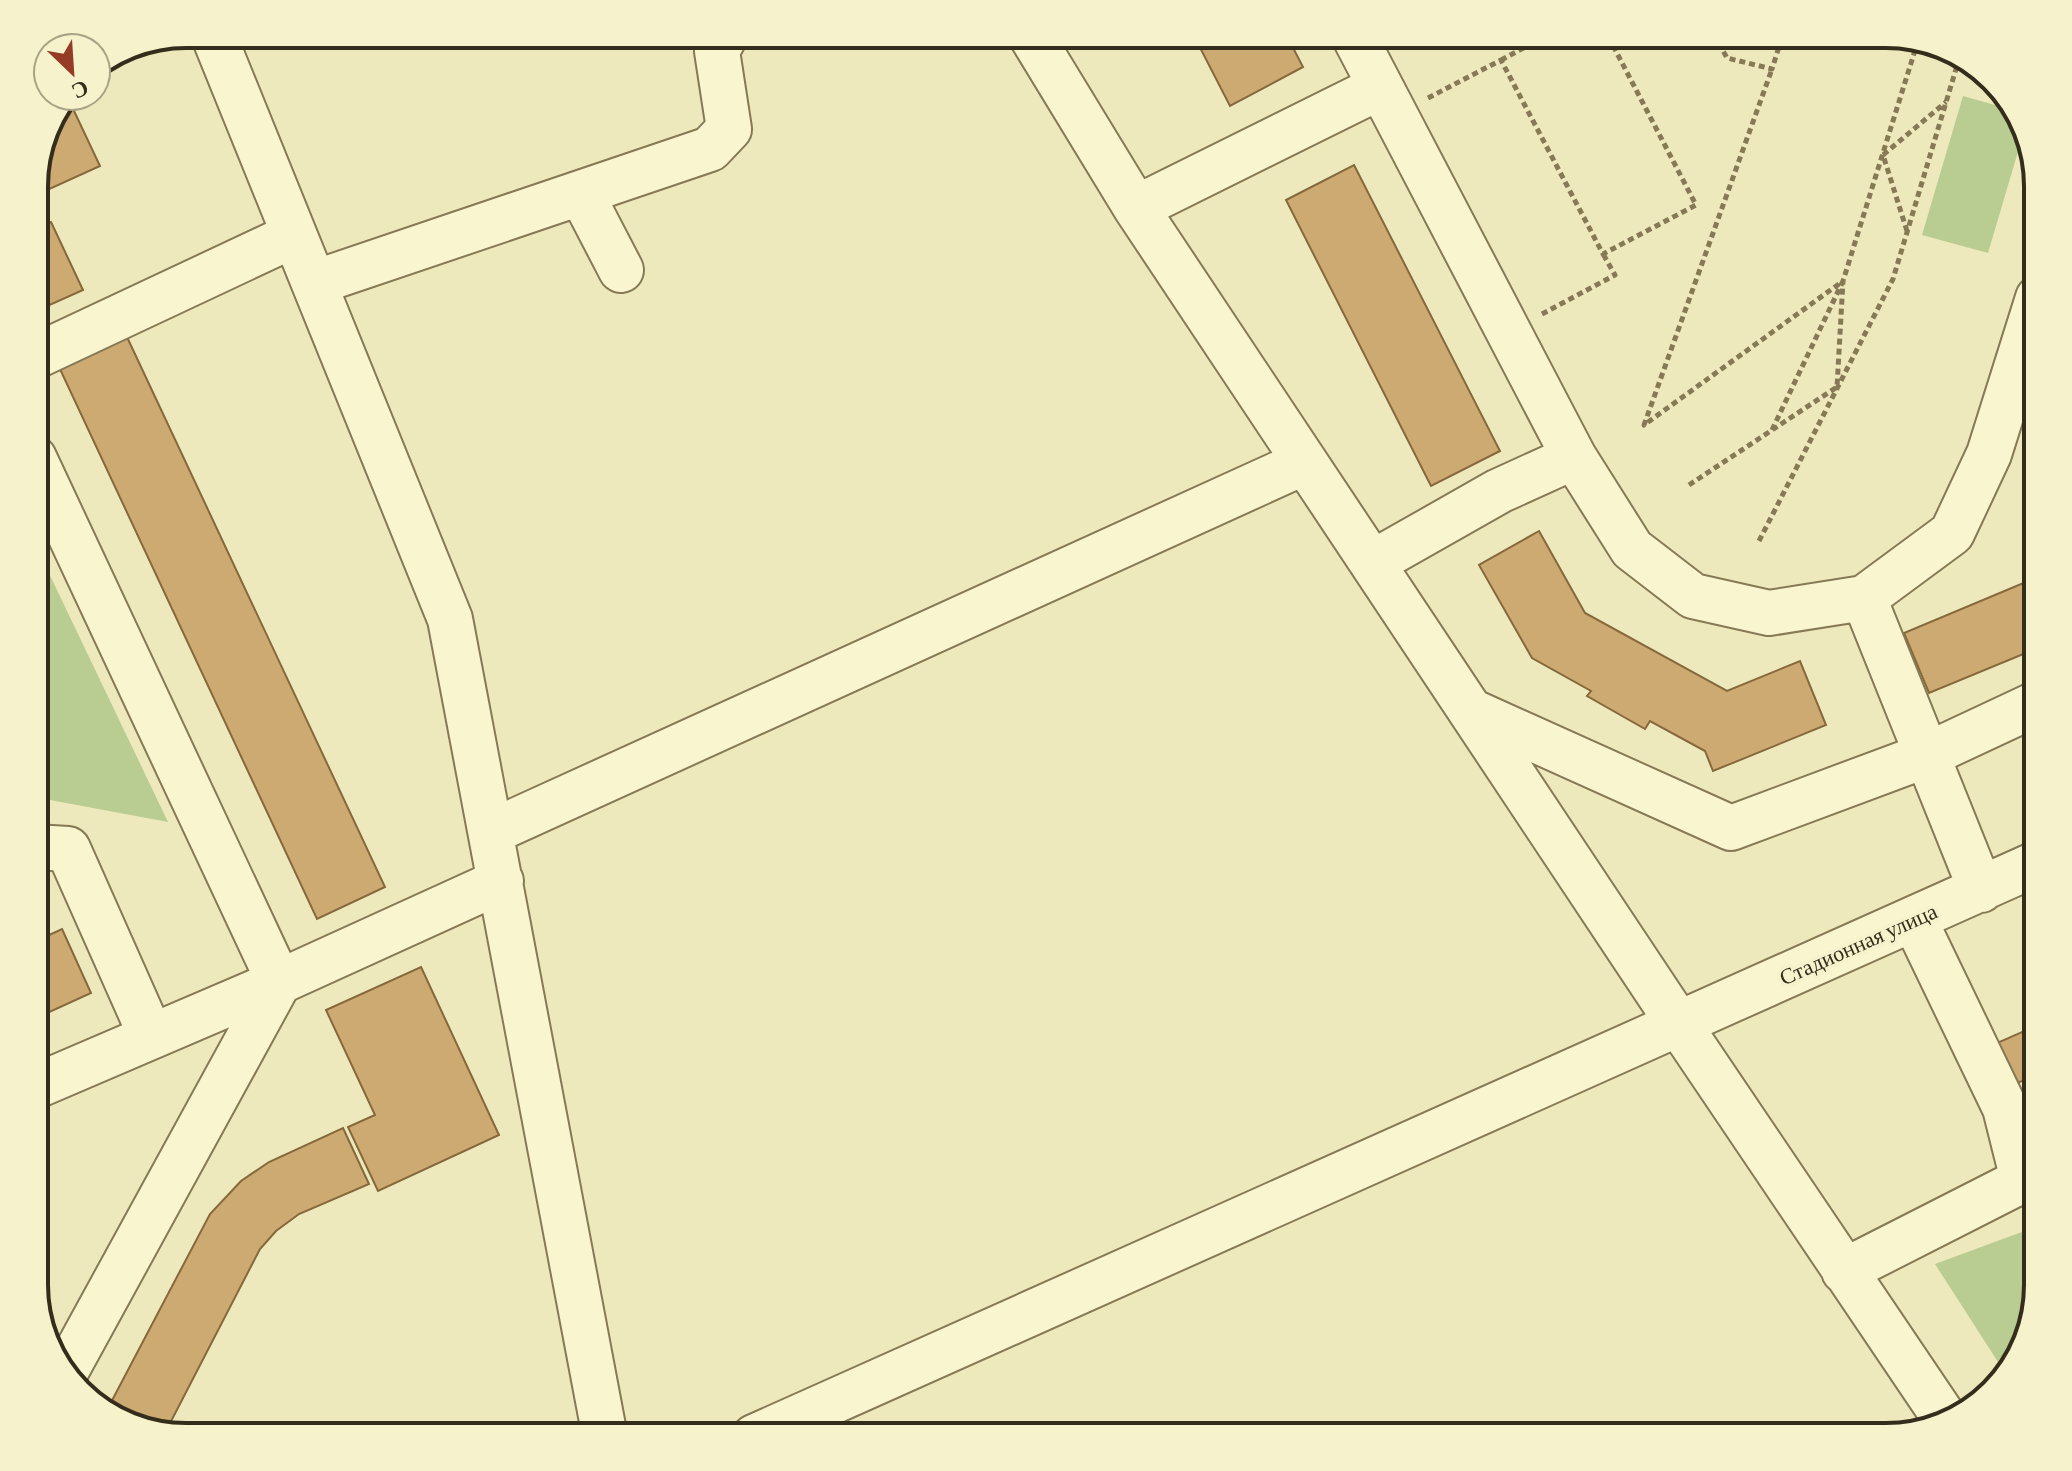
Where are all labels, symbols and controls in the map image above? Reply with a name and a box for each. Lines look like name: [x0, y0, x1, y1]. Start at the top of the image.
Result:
north arrow: [32, 32, 112, 112]
text: С: [68, 75, 93, 104]
street label: Стадионная улица: [1776, 898, 1941, 990]

